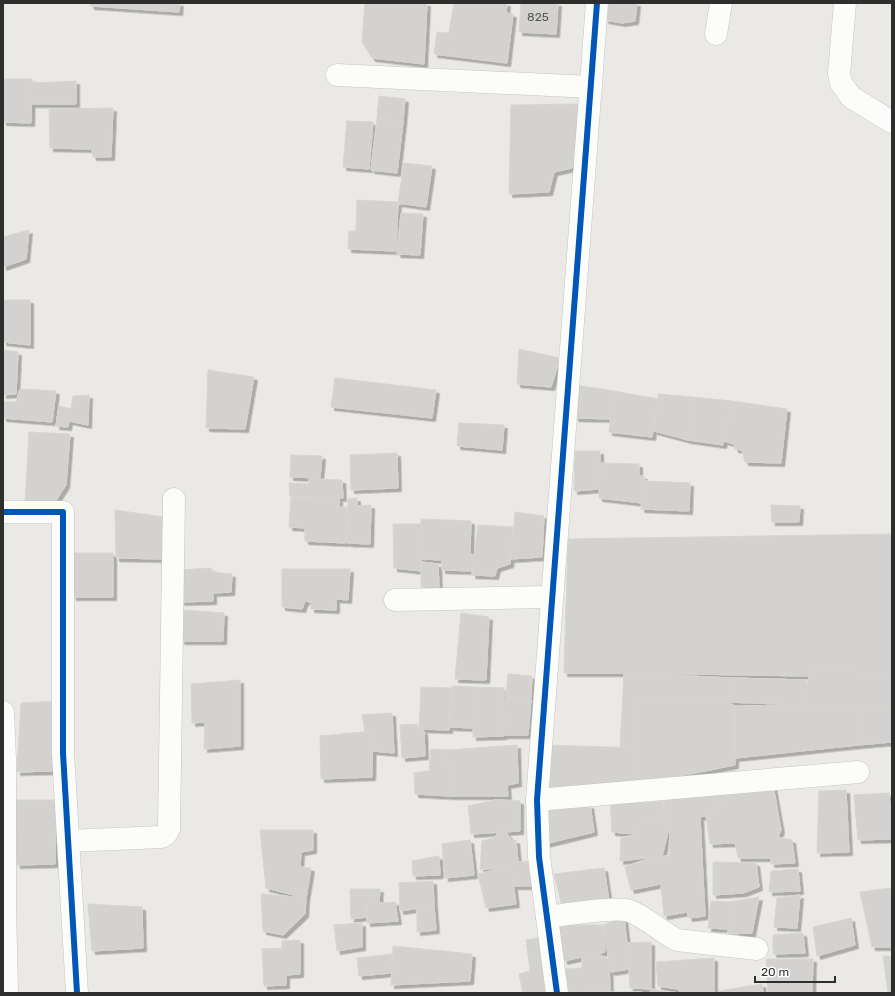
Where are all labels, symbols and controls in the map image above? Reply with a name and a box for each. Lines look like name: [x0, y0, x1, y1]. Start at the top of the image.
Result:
house number: 825: [527, 10, 549, 24]
scale bar: [755, 958, 835, 984]
text: 20 m: [761, 965, 789, 979]

